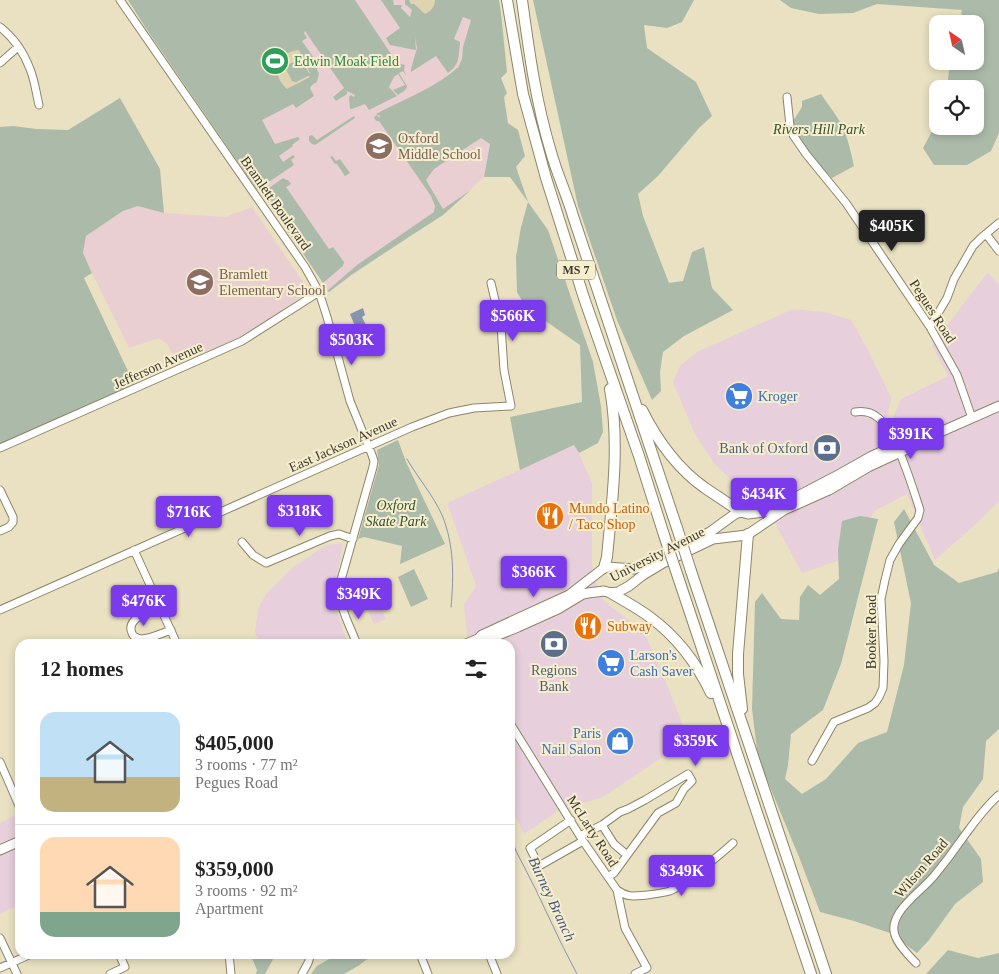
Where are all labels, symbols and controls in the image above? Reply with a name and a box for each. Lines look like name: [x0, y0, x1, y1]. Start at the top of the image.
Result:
north arrow: [929, 15, 984, 70]
map controls: [929, 15, 984, 135]
sports icon: Edwin Moak Field: [260, 46, 290, 76]
place label: Edwin Moak Field: [294, 54, 399, 69]
button: locate: [929, 80, 984, 135]
park label: Rivers Hill Park: [772, 122, 866, 137]
school or university icon: Oxford Middle School: [364, 131, 394, 161]
place label: Oxford Middle School: [398, 131, 481, 162]
street label: Bramlett Boulevard: [238, 154, 314, 253]
pin: $405K: [857, 210, 927, 252]
text: $405K: [870, 217, 914, 234]
road number: MS 7: [557, 260, 595, 280]
school or university icon: Bramlett Elementary School: [185, 267, 215, 297]
place label: Bramlett Elementary School: [219, 267, 326, 298]
street label: Pegues Road: [906, 277, 959, 346]
pin: $566K: [478, 300, 548, 342]
text: $566K: [491, 307, 535, 324]
pin: $503K: [317, 324, 387, 366]
text: $503K: [330, 331, 374, 348]
street label: Jefferson Avenue: [111, 339, 205, 392]
supermarket icon: Kroger: [724, 381, 754, 411]
place label: Kroger: [758, 389, 798, 404]
street label: East Jackson Avenue: [287, 414, 400, 475]
pin: $391K: [876, 418, 946, 460]
text: $391K: [889, 425, 933, 442]
bank icon: Bank of Oxford: [812, 433, 842, 463]
place label: Bank of Oxford: [719, 441, 808, 456]
pin: $434K: [729, 478, 799, 520]
text: $434K: [742, 485, 786, 502]
pin: $318K: [265, 494, 335, 537]
pin: $716K: [154, 496, 224, 538]
park label: Oxford Skate Park: [365, 498, 427, 529]
restaurant icon: Mundo Latino / Taco Shop: [535, 501, 565, 531]
place label: Mundo Latino / Taco Shop: [569, 501, 650, 532]
text: $318K: [278, 502, 322, 519]
text: $716K: [167, 503, 211, 520]
street label: University Avenue: [607, 524, 707, 585]
pin: $366K: [499, 556, 569, 598]
text: $366K: [512, 563, 556, 580]
pin: $349K: [324, 578, 394, 620]
pin: $476K: [109, 584, 179, 627]
text: $349K: [337, 585, 381, 602]
text: $476K: [122, 592, 166, 609]
street label: Booker Road: [864, 595, 879, 669]
restaurant icon: Subway: [573, 611, 603, 641]
place label: Subway: [607, 619, 652, 634]
bank icon: Regions Bank: [539, 629, 569, 659]
supermarket icon: Larson's Cash Saver: [596, 648, 626, 678]
place label: Larson's Cash Saver: [630, 648, 694, 679]
icon: filters: [462, 655, 490, 683]
text: 12 homes: [40, 657, 123, 681]
place label: Regions Bank: [531, 663, 577, 694]
pin: $359K: [661, 724, 731, 767]
place label: Paris Nail Salon: [542, 726, 601, 757]
shop icon: Paris Nail Salon: [605, 726, 635, 756]
text: $405,000: [195, 731, 274, 755]
icon: home: [80, 732, 140, 792]
text: $359K: [674, 732, 718, 749]
text: 3 rooms · 77 m²: [195, 756, 298, 773]
text: Pegues Road: [195, 774, 278, 791]
street label: McLarty Road: [564, 793, 621, 870]
street label: Wilson Road: [892, 836, 951, 901]
water label: Burney Branch: [525, 854, 579, 944]
pin: $349K: [647, 854, 717, 897]
icon: home: [80, 857, 140, 917]
text: $359,000: [195, 857, 274, 881]
text: $349K: [660, 862, 704, 879]
text: 3 rooms · 92 m²: [195, 882, 298, 899]
text: Apartment: [195, 900, 263, 917]

